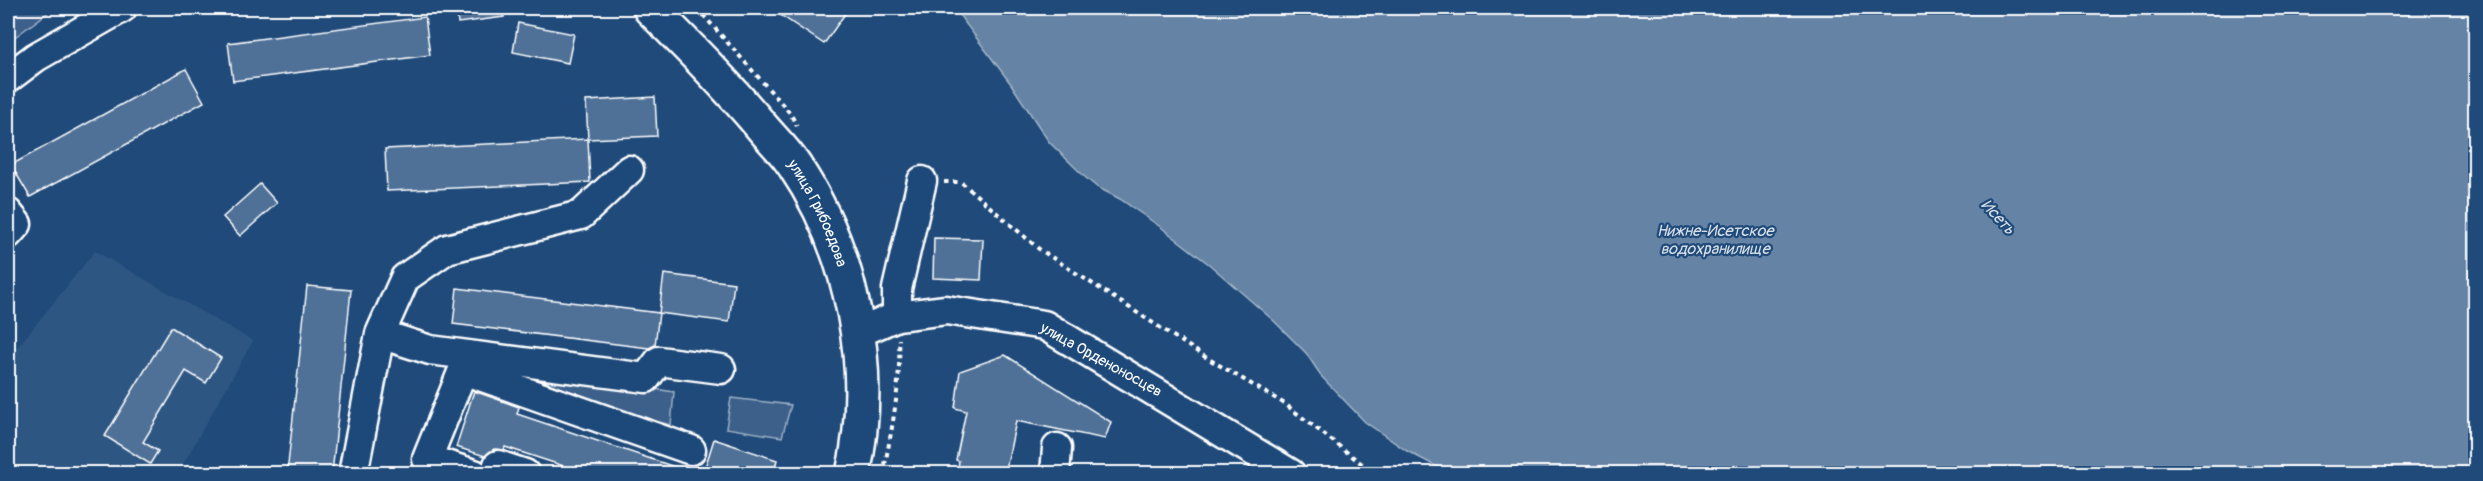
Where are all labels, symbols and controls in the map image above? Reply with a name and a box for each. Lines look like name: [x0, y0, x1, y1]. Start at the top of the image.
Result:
street label: улица Грибоедова: [783, 155, 851, 269]
water label: Исеть: [1977, 195, 2020, 239]
water label: Нижне-Исетское водохранилище: [1657, 221, 1775, 259]
street label: улица Орденоносцев: [1036, 318, 1165, 401]

